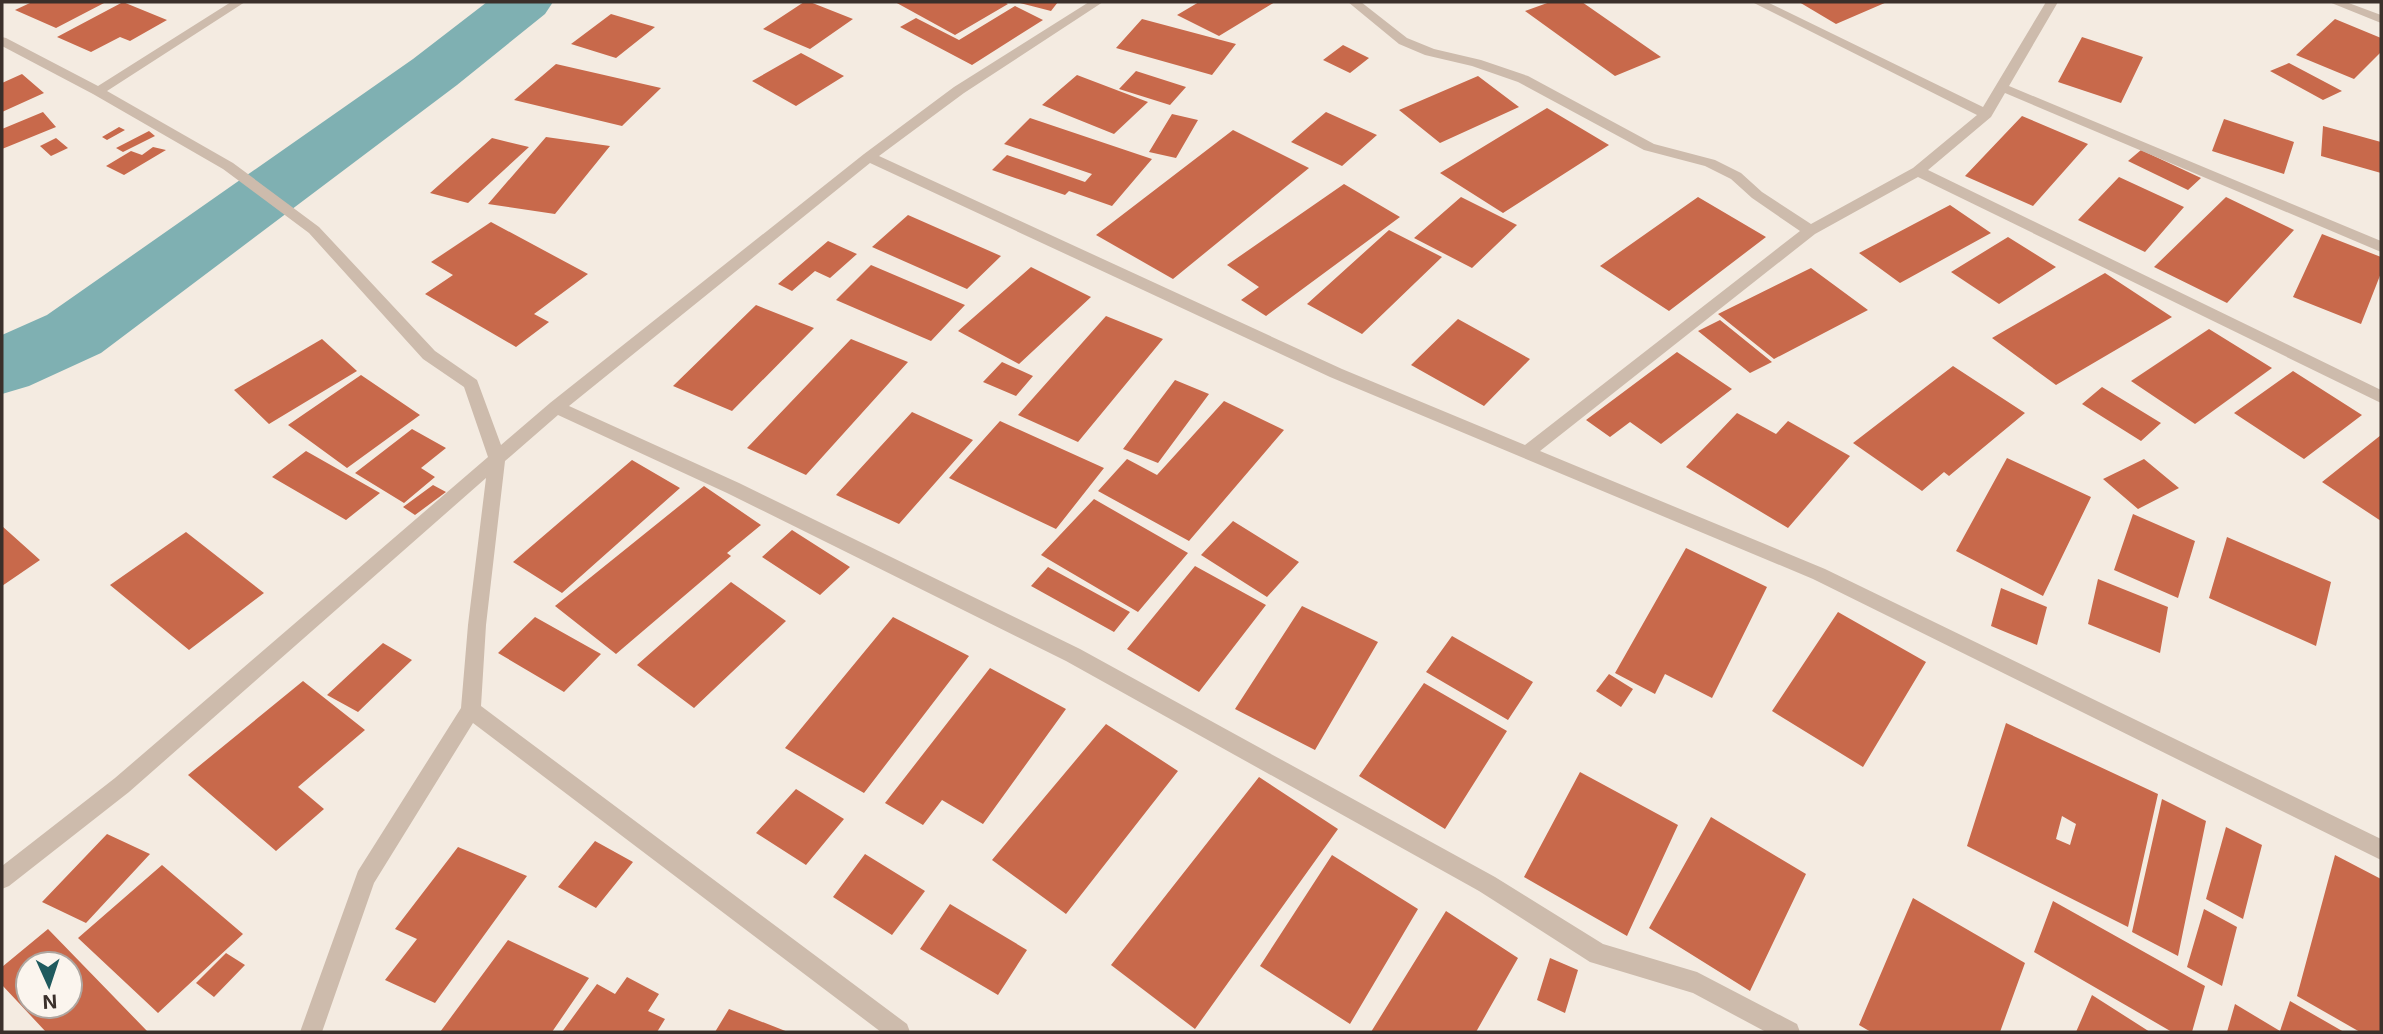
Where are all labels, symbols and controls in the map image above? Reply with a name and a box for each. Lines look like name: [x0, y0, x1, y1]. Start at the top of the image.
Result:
north arrow: [14, 950, 84, 1020]
text: N: [42, 990, 58, 1013]

